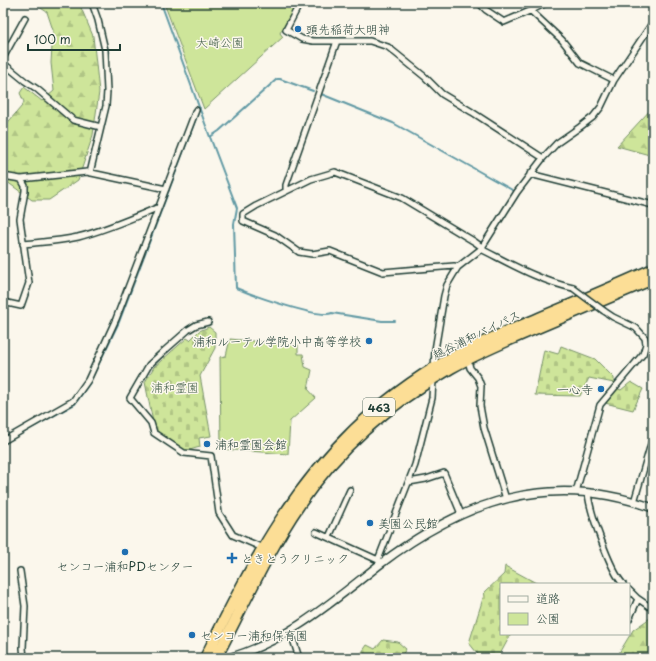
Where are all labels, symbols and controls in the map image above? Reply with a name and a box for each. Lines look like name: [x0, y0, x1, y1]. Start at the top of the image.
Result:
place label: 頭先稲荷大明神: [306, 20, 390, 38]
marker: 頭先稲荷大明神: [293, 24, 303, 34]
scale bar: [28, 26, 120, 52]
text: 100 m: [34, 30, 71, 48]
park label: 大崎公園: [196, 33, 244, 51]
street label: 越谷浦和バイパス: [429, 305, 523, 363]
place label: 浦和ルーテル学院小中高等学校: [193, 332, 361, 350]
marker: 浦和ルーテル学院小中高等学校: [364, 336, 374, 346]
park label: 浦和霊園: [151, 378, 199, 396]
place label: 一心寺: [557, 380, 593, 398]
marker: 一心寺: [596, 384, 606, 394]
road number: 463: [363, 398, 395, 416]
place label: 浦和霊園会館: [215, 435, 287, 453]
marker: 浦和霊園会館: [202, 439, 212, 449]
place label: 美園公民館: [378, 514, 438, 532]
marker: 美園公民館: [365, 518, 375, 528]
marker: センコー浦和PDセンター: [120, 547, 130, 557]
place label: ときとうクリニック: [241, 549, 349, 567]
marker: ときとうクリニック: [226, 552, 238, 564]
place label: センコー浦和PDセンター: [57, 557, 193, 575]
legend: [500, 583, 630, 635]
text: 道路: [536, 589, 560, 607]
text: 公園: [536, 609, 560, 627]
place label: センコー浦和保育園: [200, 626, 308, 644]
marker: センコー浦和保育園: [187, 630, 197, 640]

